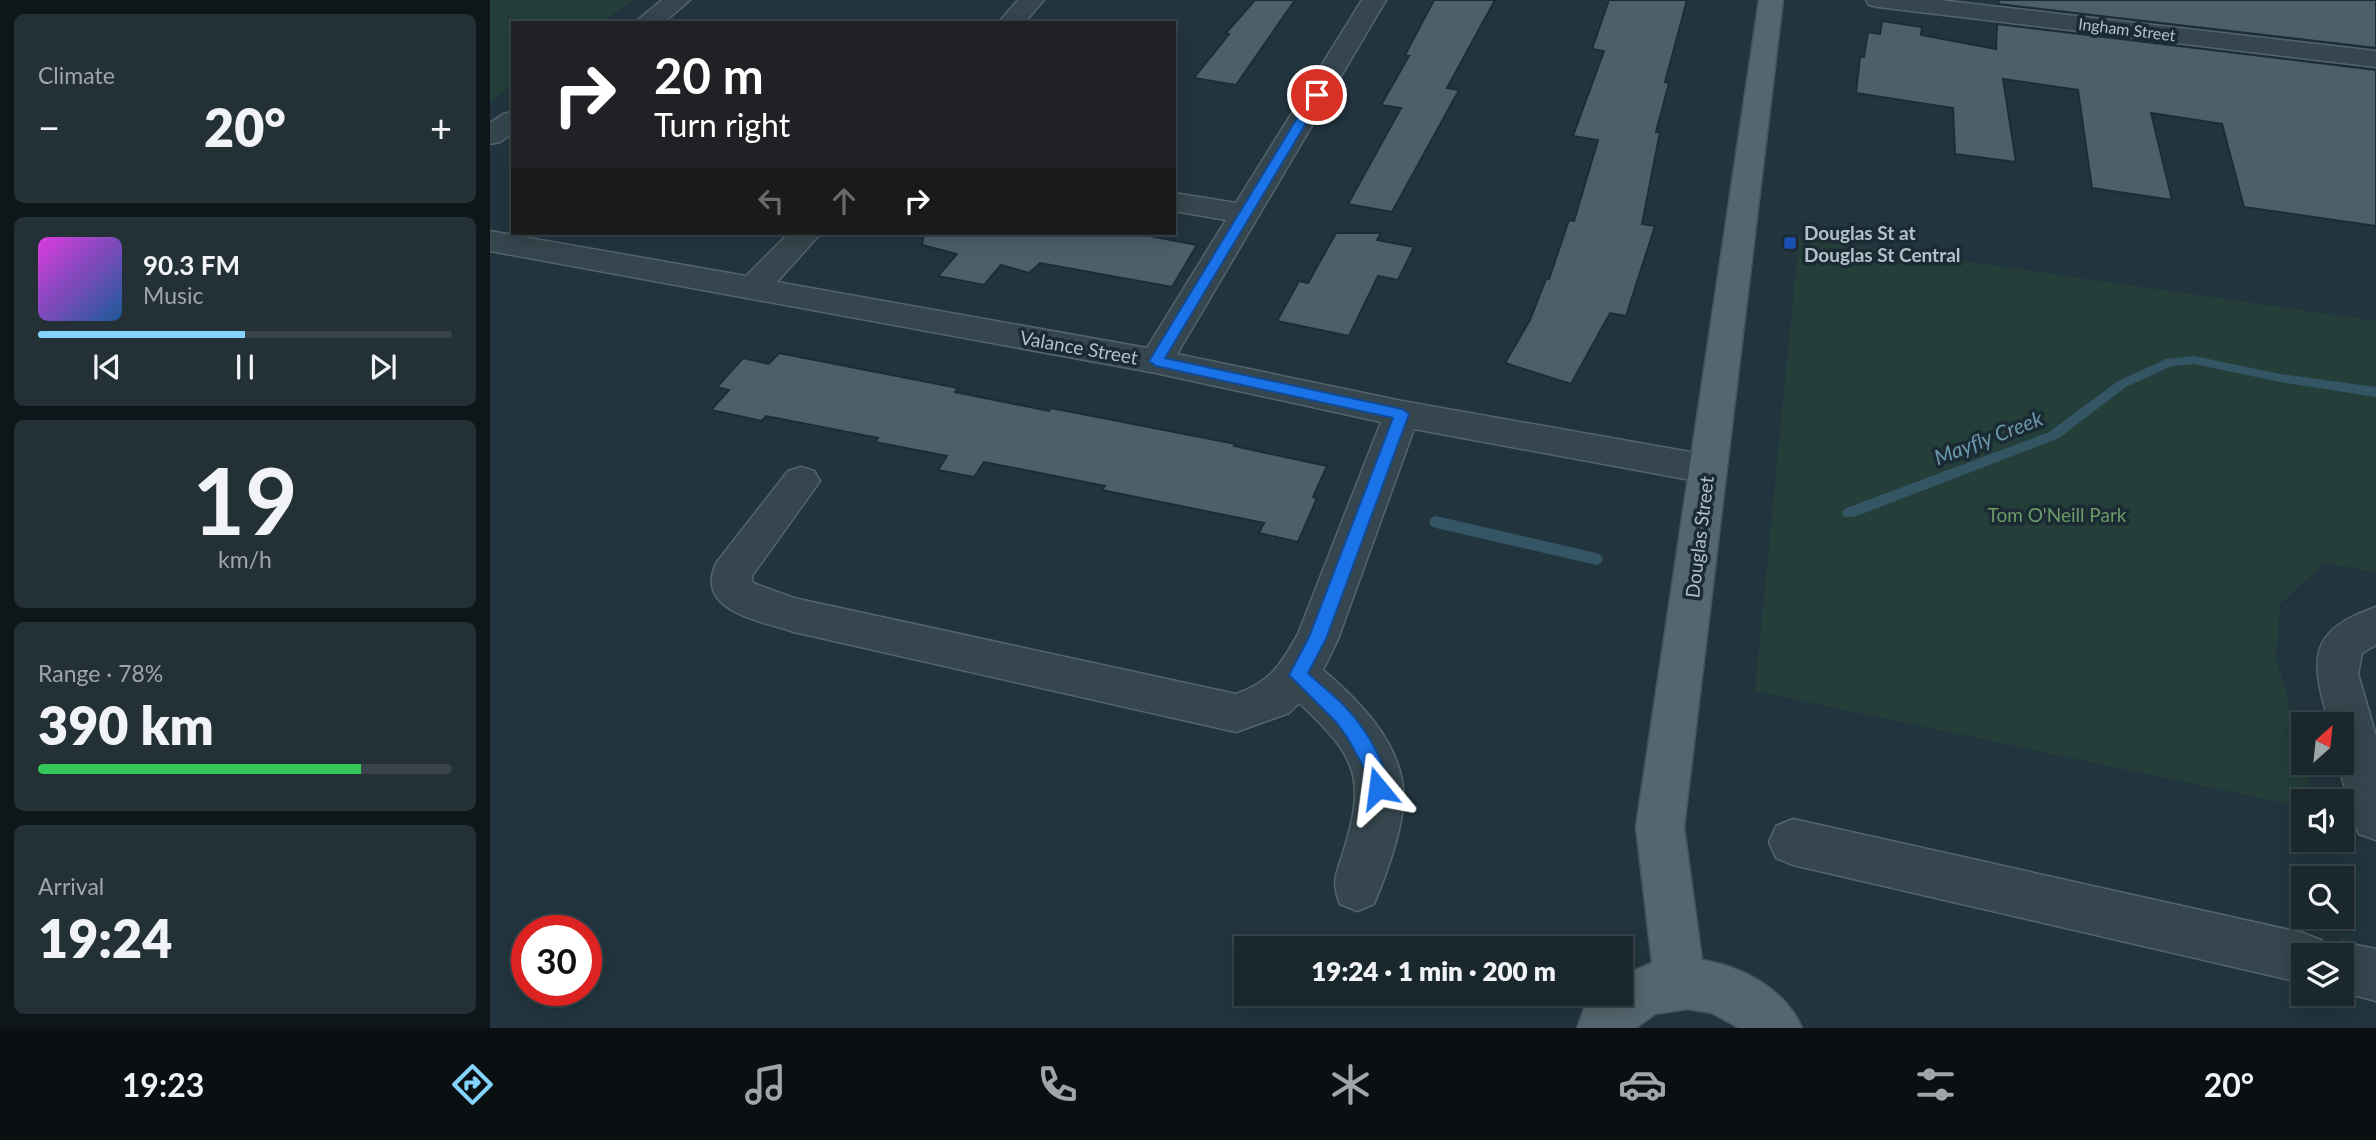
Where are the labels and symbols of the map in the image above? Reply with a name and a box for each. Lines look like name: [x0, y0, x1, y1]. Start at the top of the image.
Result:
street label: Ingham Street: [2077, 14, 2177, 44]
pin: [1287, 65, 1347, 125]
place label: Douglas St at Douglas St Central: [1804, 221, 1961, 266]
marker: Douglas St at Douglas St Central: [1782, 235, 1798, 251]
street label: Valance Street: [1018, 325, 1140, 369]
water label: Mayfly Creek: [1930, 404, 2047, 469]
street label: Douglas Street: [1680, 475, 1718, 599]
park label: Tom O'Neill Park: [1987, 503, 2127, 526]
north arrow: [2291, 712, 2354, 775]
position arrow: [1341, 751, 1415, 825]
speed limit sign: 30: [511, 915, 602, 1006]

